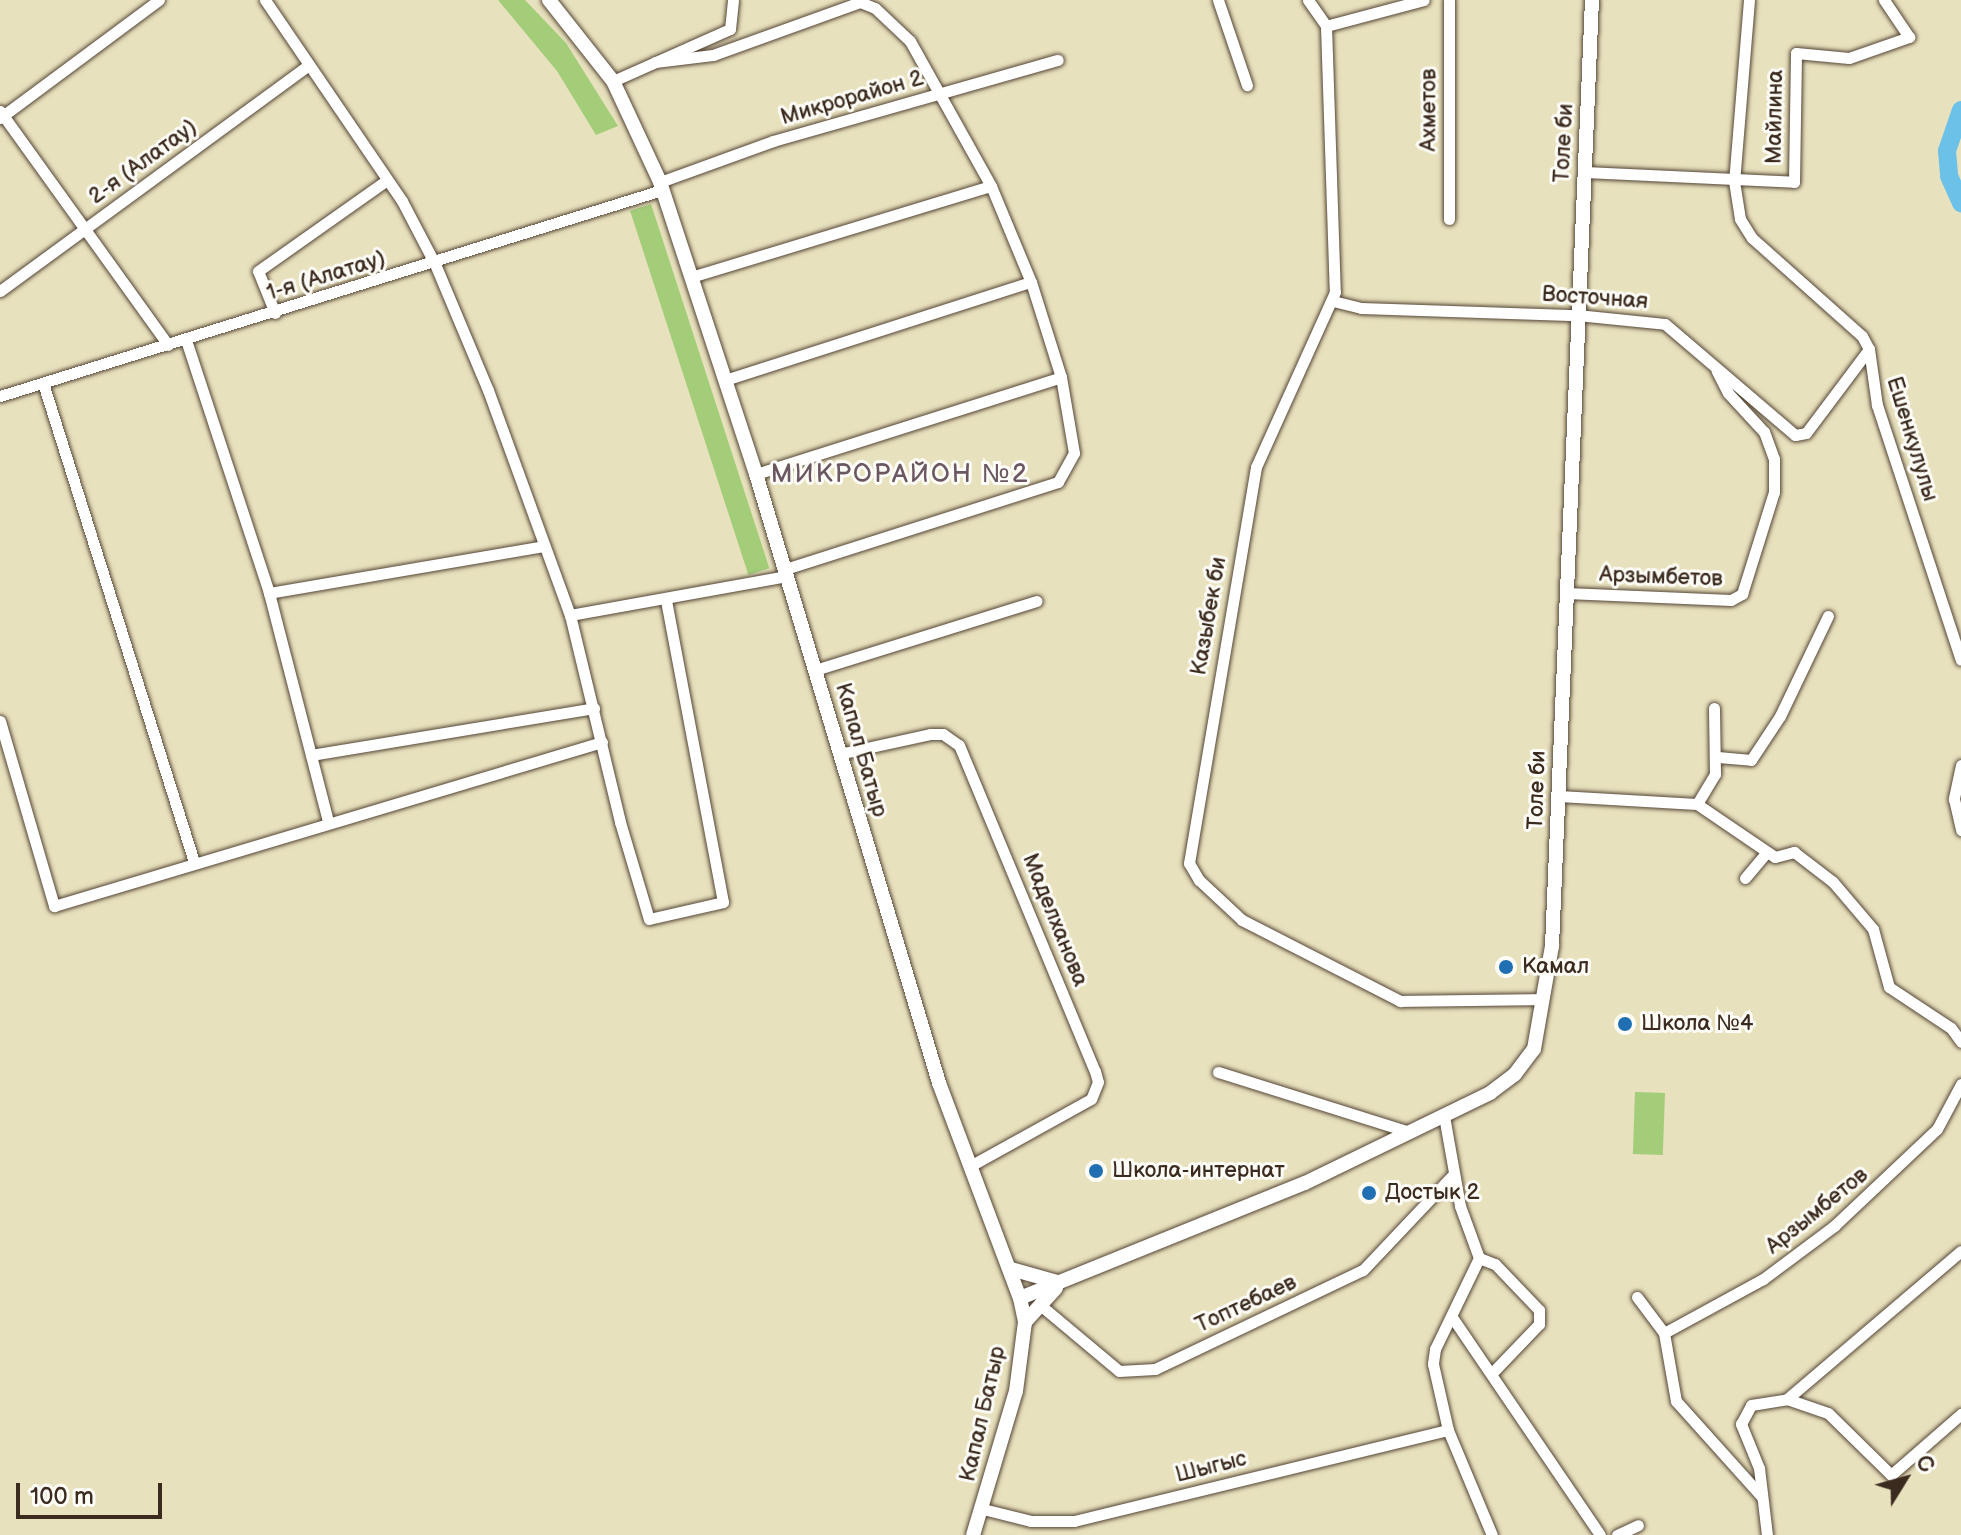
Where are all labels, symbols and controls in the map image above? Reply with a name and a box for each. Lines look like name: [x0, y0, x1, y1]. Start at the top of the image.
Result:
street label: Микрорайон 2: [778, 65, 926, 131]
street label: Ахметов: [1416, 69, 1442, 151]
street label: Майлина: [1761, 70, 1789, 164]
street label: Толе би: [1549, 103, 1579, 183]
street label: 2-я (Алатау): [84, 114, 202, 210]
street label: 1-я (Алатау): [264, 245, 388, 307]
street label: Восточная: [1541, 281, 1649, 315]
street label: Ешенкулулы: [1881, 374, 1943, 504]
district label: МИКРОРАЙОН №2: [771, 459, 1029, 491]
street label: Казыбек би: [1186, 555, 1232, 677]
street label: Арзымбетов: [1599, 562, 1723, 592]
street label: Капал Батыр: [829, 680, 893, 820]
street label: Толе би: [1522, 750, 1552, 830]
street label: Маделханова: [1016, 850, 1094, 990]
place label: Камал: [1522, 954, 1589, 980]
marker: Камал: [1497, 958, 1515, 976]
place label: Школа №4: [1641, 1011, 1753, 1037]
marker: Школа №4: [1616, 1015, 1634, 1033]
place label: Школа-интернат: [1112, 1158, 1285, 1184]
marker: Школа-интернат: [1087, 1162, 1105, 1180]
street label: Арзымбетов: [1761, 1162, 1873, 1260]
place label: Достык 2: [1385, 1180, 1480, 1206]
marker: Достык 2: [1360, 1184, 1378, 1202]
street label: Топтебаев: [1191, 1269, 1301, 1339]
street label: Капал Батыр: [955, 1344, 1011, 1484]
north arrow: [1865, 1439, 1945, 1519]
street label: Шыгыс: [1173, 1445, 1249, 1489]
text: С: [1909, 1450, 1940, 1478]
scale bar: [20, 1467, 166, 1517]
text: 100 m: [30, 1482, 94, 1511]

